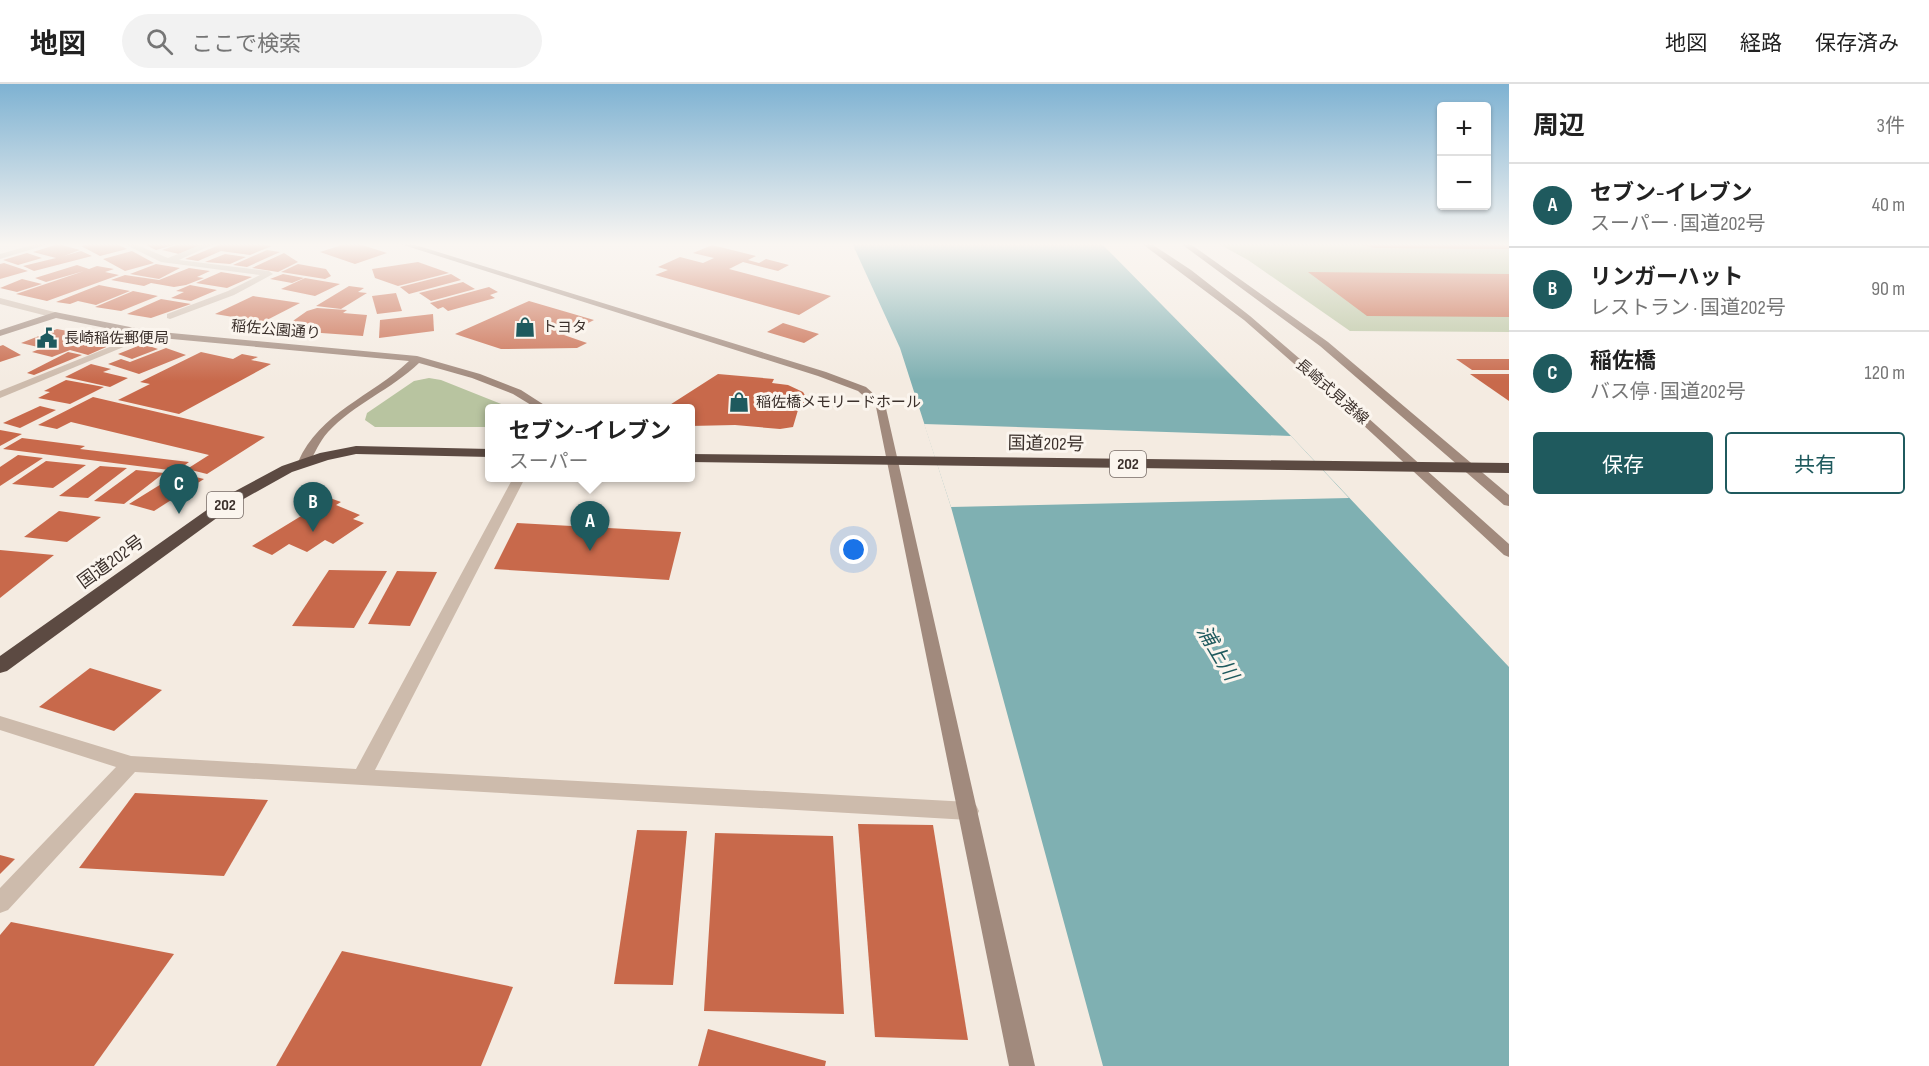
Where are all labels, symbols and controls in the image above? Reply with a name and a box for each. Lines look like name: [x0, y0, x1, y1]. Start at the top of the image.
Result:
search box: [122, 14, 542, 68]
icon: search: [143, 25, 176, 58]
text: 地図: [30, 28, 86, 61]
text: ここで検索: [191, 31, 301, 58]
text: 地図: [1665, 31, 1707, 56]
text: 経路: [1740, 31, 1782, 56]
text: 保存済み: [1815, 31, 1899, 56]
map controls: [1437, 102, 1491, 210]
button: +: [1437, 102, 1491, 156]
text: 周辺: [1533, 111, 1585, 142]
text: 3件: [1877, 114, 1905, 138]
button: −: [1437, 156, 1491, 210]
text: セブン-イレブン: [1590, 180, 1752, 207]
text: A: [1548, 193, 1557, 217]
text: 40 m: [1872, 193, 1905, 217]
text: スーパー · 国道202号: [1590, 212, 1766, 236]
text: リンガーハット: [1590, 264, 1744, 291]
text: B: [1548, 277, 1557, 301]
text: 90 m: [1871, 277, 1905, 301]
text: レストラン · 国道202号: [1590, 296, 1786, 320]
shop icon: トヨタ: [513, 315, 537, 339]
street label: 稲佐公園通り: [230, 317, 322, 343]
place label: トヨタ: [542, 318, 587, 337]
public building icon: 長崎稲佐郵便局: [35, 326, 59, 350]
place label: 長崎稲佐郵便局: [64, 329, 169, 348]
text: 稲佐橋: [1590, 348, 1656, 375]
street label: 長崎式見港線: [1292, 355, 1372, 429]
text: C: [1547, 361, 1558, 385]
text: 120 m: [1865, 361, 1905, 385]
text: バス停 · 国道202号: [1590, 380, 1746, 404]
shop icon: 稲佐橋メモリードホール: [727, 390, 751, 414]
place label: 稲佐橋メモリードホール: [756, 393, 921, 412]
popup: [485, 404, 695, 482]
text: セブン-イレブン: [509, 418, 671, 445]
button: 保存: [1533, 432, 1713, 494]
button: 共有: [1725, 432, 1905, 494]
street label: 国道202号: [1007, 433, 1085, 455]
text: スーパー: [509, 450, 589, 474]
road number: 202: [1110, 451, 1146, 477]
pin: C: [160, 464, 198, 514]
pin: B: [294, 482, 332, 532]
road number: 202: [207, 492, 243, 518]
pin: A: [570, 502, 610, 551]
street label: 国道202号: [74, 531, 148, 593]
your location: [839, 535, 868, 564]
water label: 浦上川: [1191, 621, 1244, 687]

